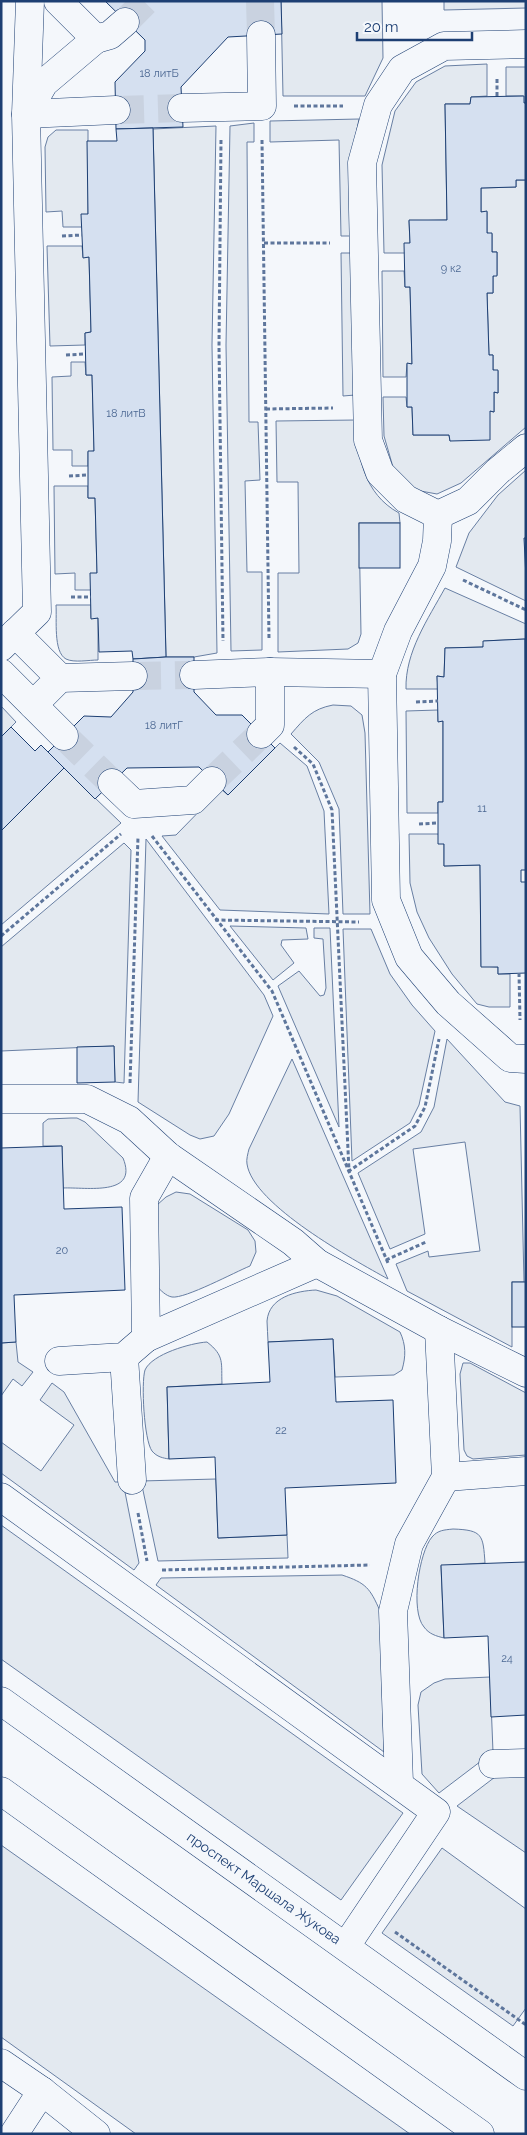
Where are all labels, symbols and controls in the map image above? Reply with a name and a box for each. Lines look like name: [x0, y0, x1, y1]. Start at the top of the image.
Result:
scale bar: [357, 10, 472, 42]
text: 20 m: [364, 18, 399, 36]
house number: 18 литБ: [139, 67, 179, 80]
house number: 9 к2: [441, 262, 462, 275]
house number: 18 литВ: [106, 407, 146, 420]
house number: 18 литГ: [145, 719, 183, 732]
house number: 11: [477, 802, 487, 815]
house number: 20: [56, 1244, 68, 1257]
house number: 22: [275, 1424, 287, 1437]
house number: 24: [501, 1652, 513, 1665]
street label: проспект Маршала Жукова: [184, 1829, 344, 1947]

